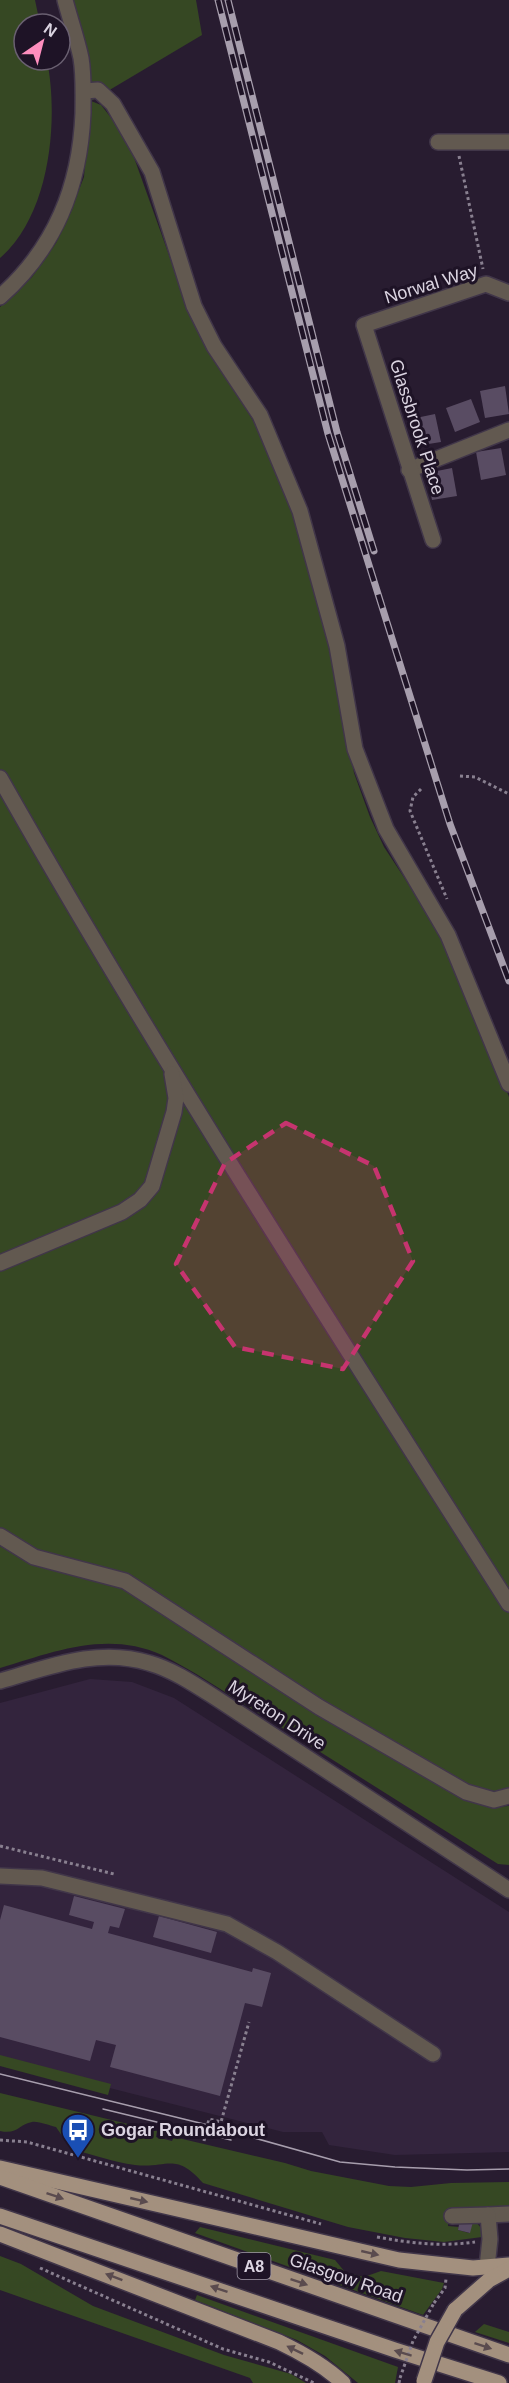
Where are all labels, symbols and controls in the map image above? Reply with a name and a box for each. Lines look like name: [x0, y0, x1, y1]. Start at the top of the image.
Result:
north arrow: [12, 12, 72, 72]
text: N: [41, 20, 60, 40]
street label: Norwal Way: [382, 260, 480, 308]
street label: Glassbrook Place: [386, 357, 448, 497]
street label: Myreton Drive: [225, 1676, 329, 1754]
bus stop icon: Gogar Roundabout: [60, 2112, 96, 2159]
place label: Gogar Roundabout: [101, 2120, 265, 2140]
one-way arrow: [46, 2192, 64, 2202]
one-way arrow: [130, 2196, 149, 2205]
street label: Glasgow Road: [287, 2249, 405, 2307]
one-way arrow: [360, 2249, 379, 2259]
road number: A8: [238, 2253, 270, 2279]
one-way arrow: [105, 2272, 123, 2281]
one-way arrow: [290, 2278, 308, 2287]
one-way arrow: [210, 2284, 228, 2294]
one-way arrow: [474, 2342, 492, 2352]
one-way arrow: [286, 2345, 304, 2355]
one-way arrow: [394, 2347, 412, 2357]

